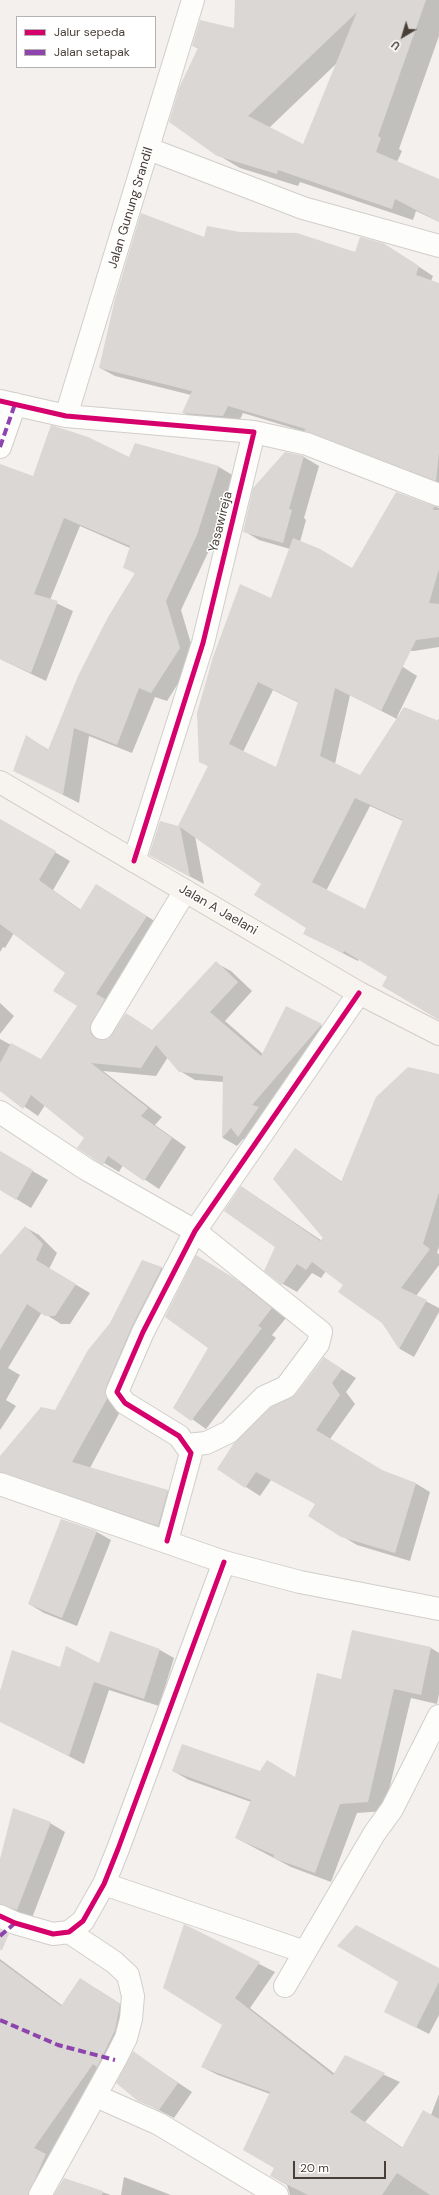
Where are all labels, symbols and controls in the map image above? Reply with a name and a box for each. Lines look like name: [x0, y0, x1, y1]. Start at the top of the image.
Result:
legend: [16, 16, 156, 68]
north arrow: [383, 16, 423, 56]
text: Jalur sepeda: [54, 24, 125, 40]
text: U: [388, 38, 403, 53]
text: Jalan setapak: [54, 44, 130, 60]
street label: Jalan Gunung Srandil: [105, 146, 157, 270]
street label: Yasawireja: [206, 490, 236, 554]
street label: Jalan A Jaelani: [176, 881, 260, 939]
scale bar: [295, 2153, 388, 2179]
text: 20 m: [300, 2160, 329, 2176]

